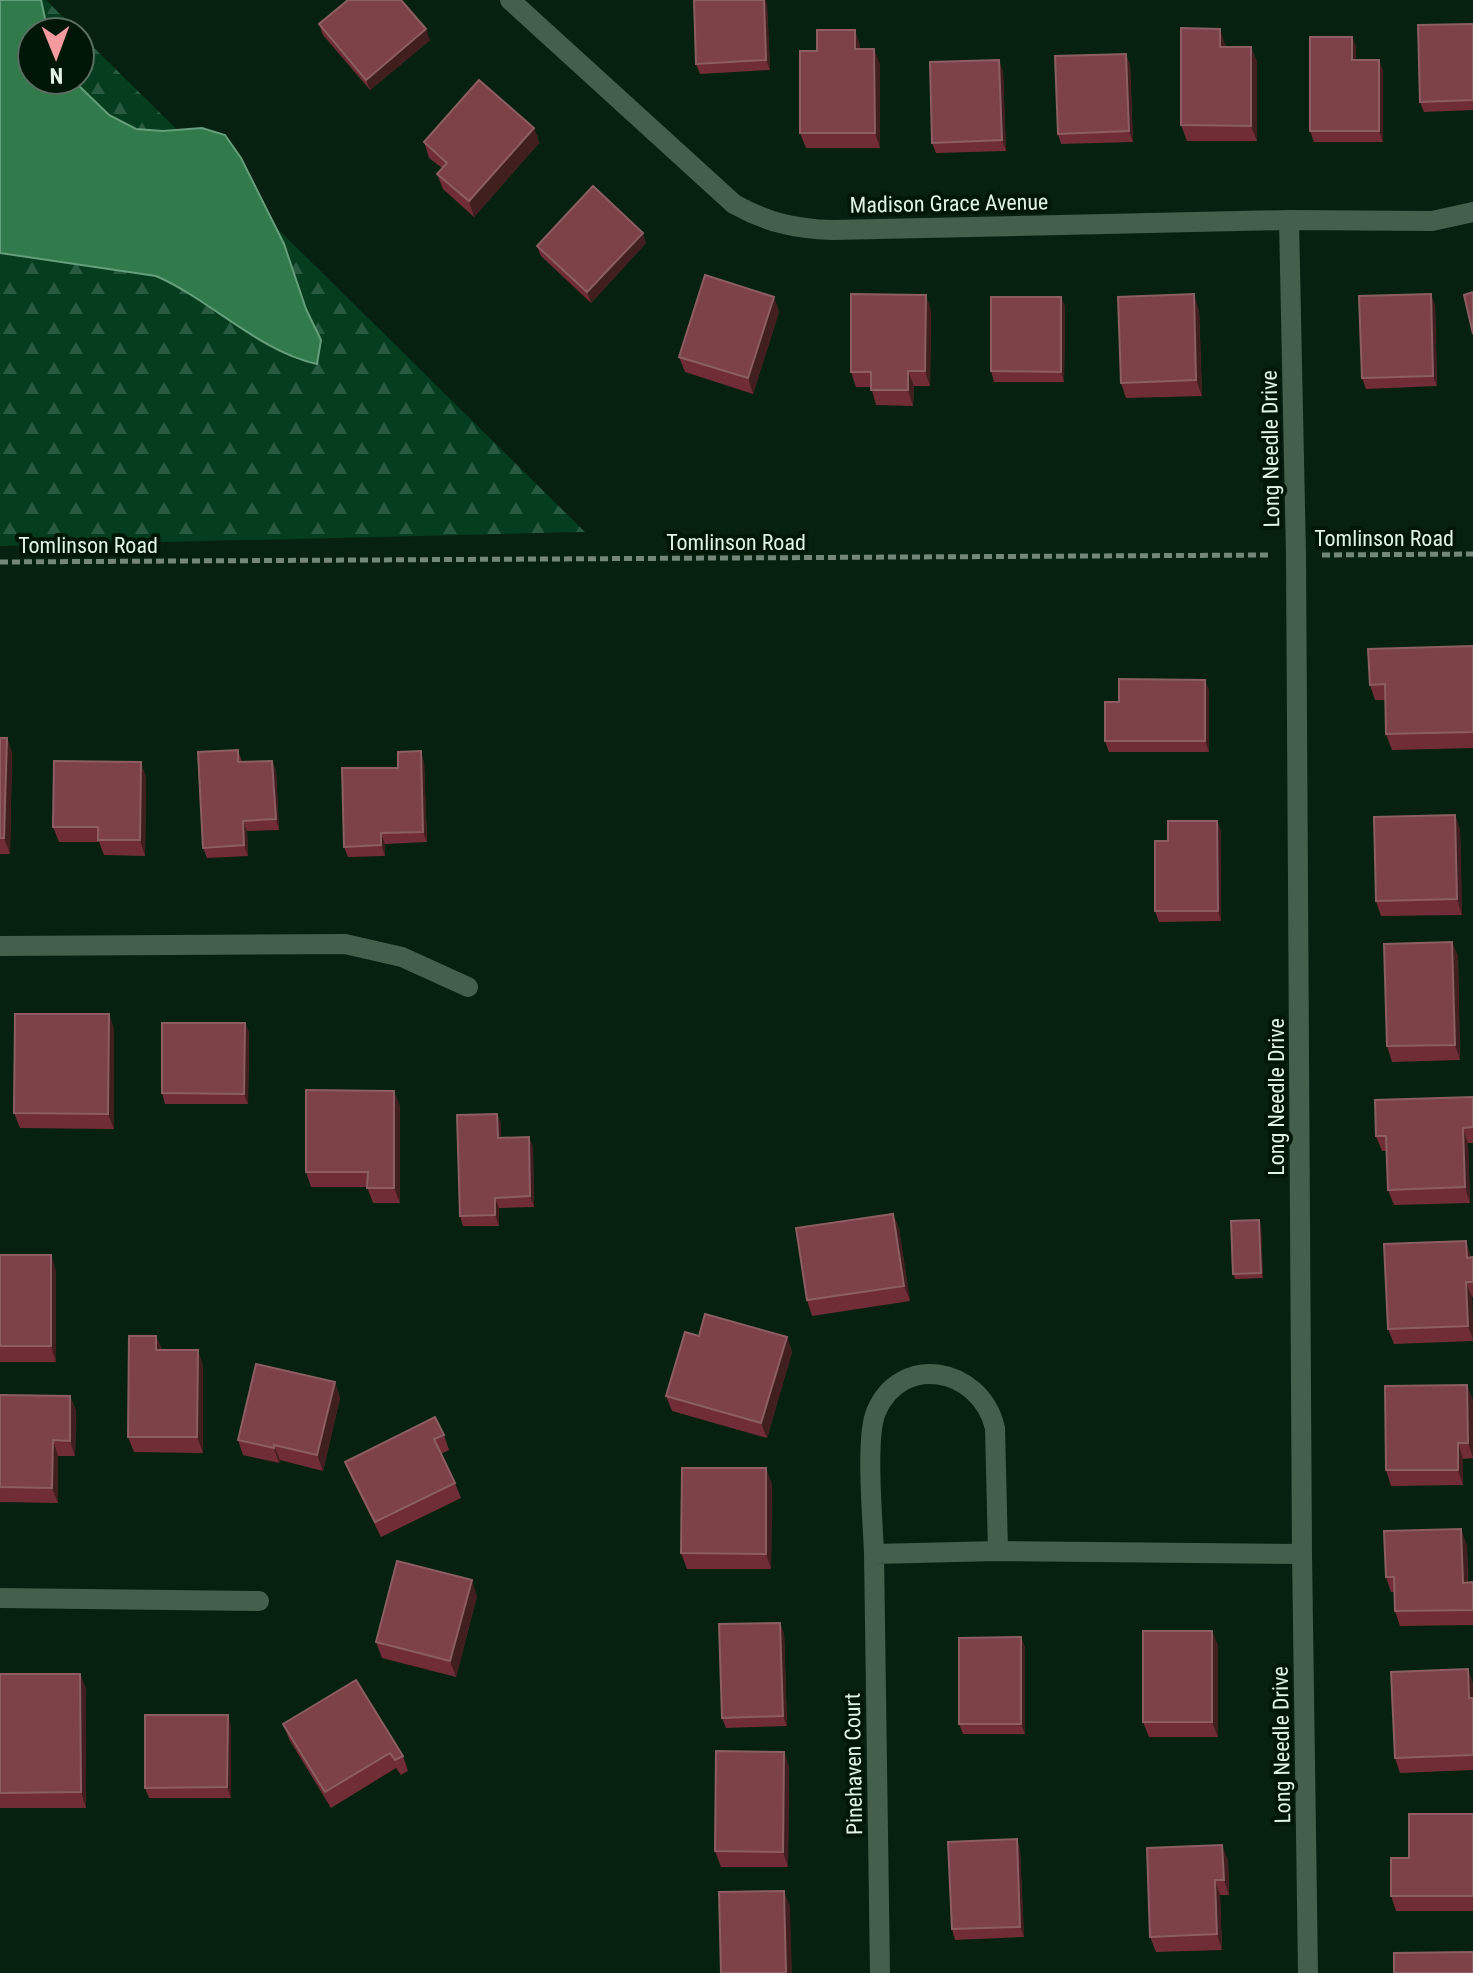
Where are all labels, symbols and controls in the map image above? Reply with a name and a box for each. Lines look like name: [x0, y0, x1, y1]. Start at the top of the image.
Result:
north arrow: [16, 16, 96, 96]
text: N: [49, 63, 63, 88]
street label: Madison Grace Avenue: [850, 189, 1049, 218]
street label: Long Needle Drive: [1257, 370, 1284, 528]
street label: Tomlinson Road: [1314, 526, 1454, 551]
street label: Tomlinson Road: [666, 530, 806, 555]
street label: Tomlinson Road: [18, 533, 158, 558]
street label: Long Needle Drive: [1264, 1018, 1289, 1176]
street label: Long Needle Drive: [1268, 1666, 1295, 1824]
street label: Pinehaven Court: [840, 1693, 867, 1835]

